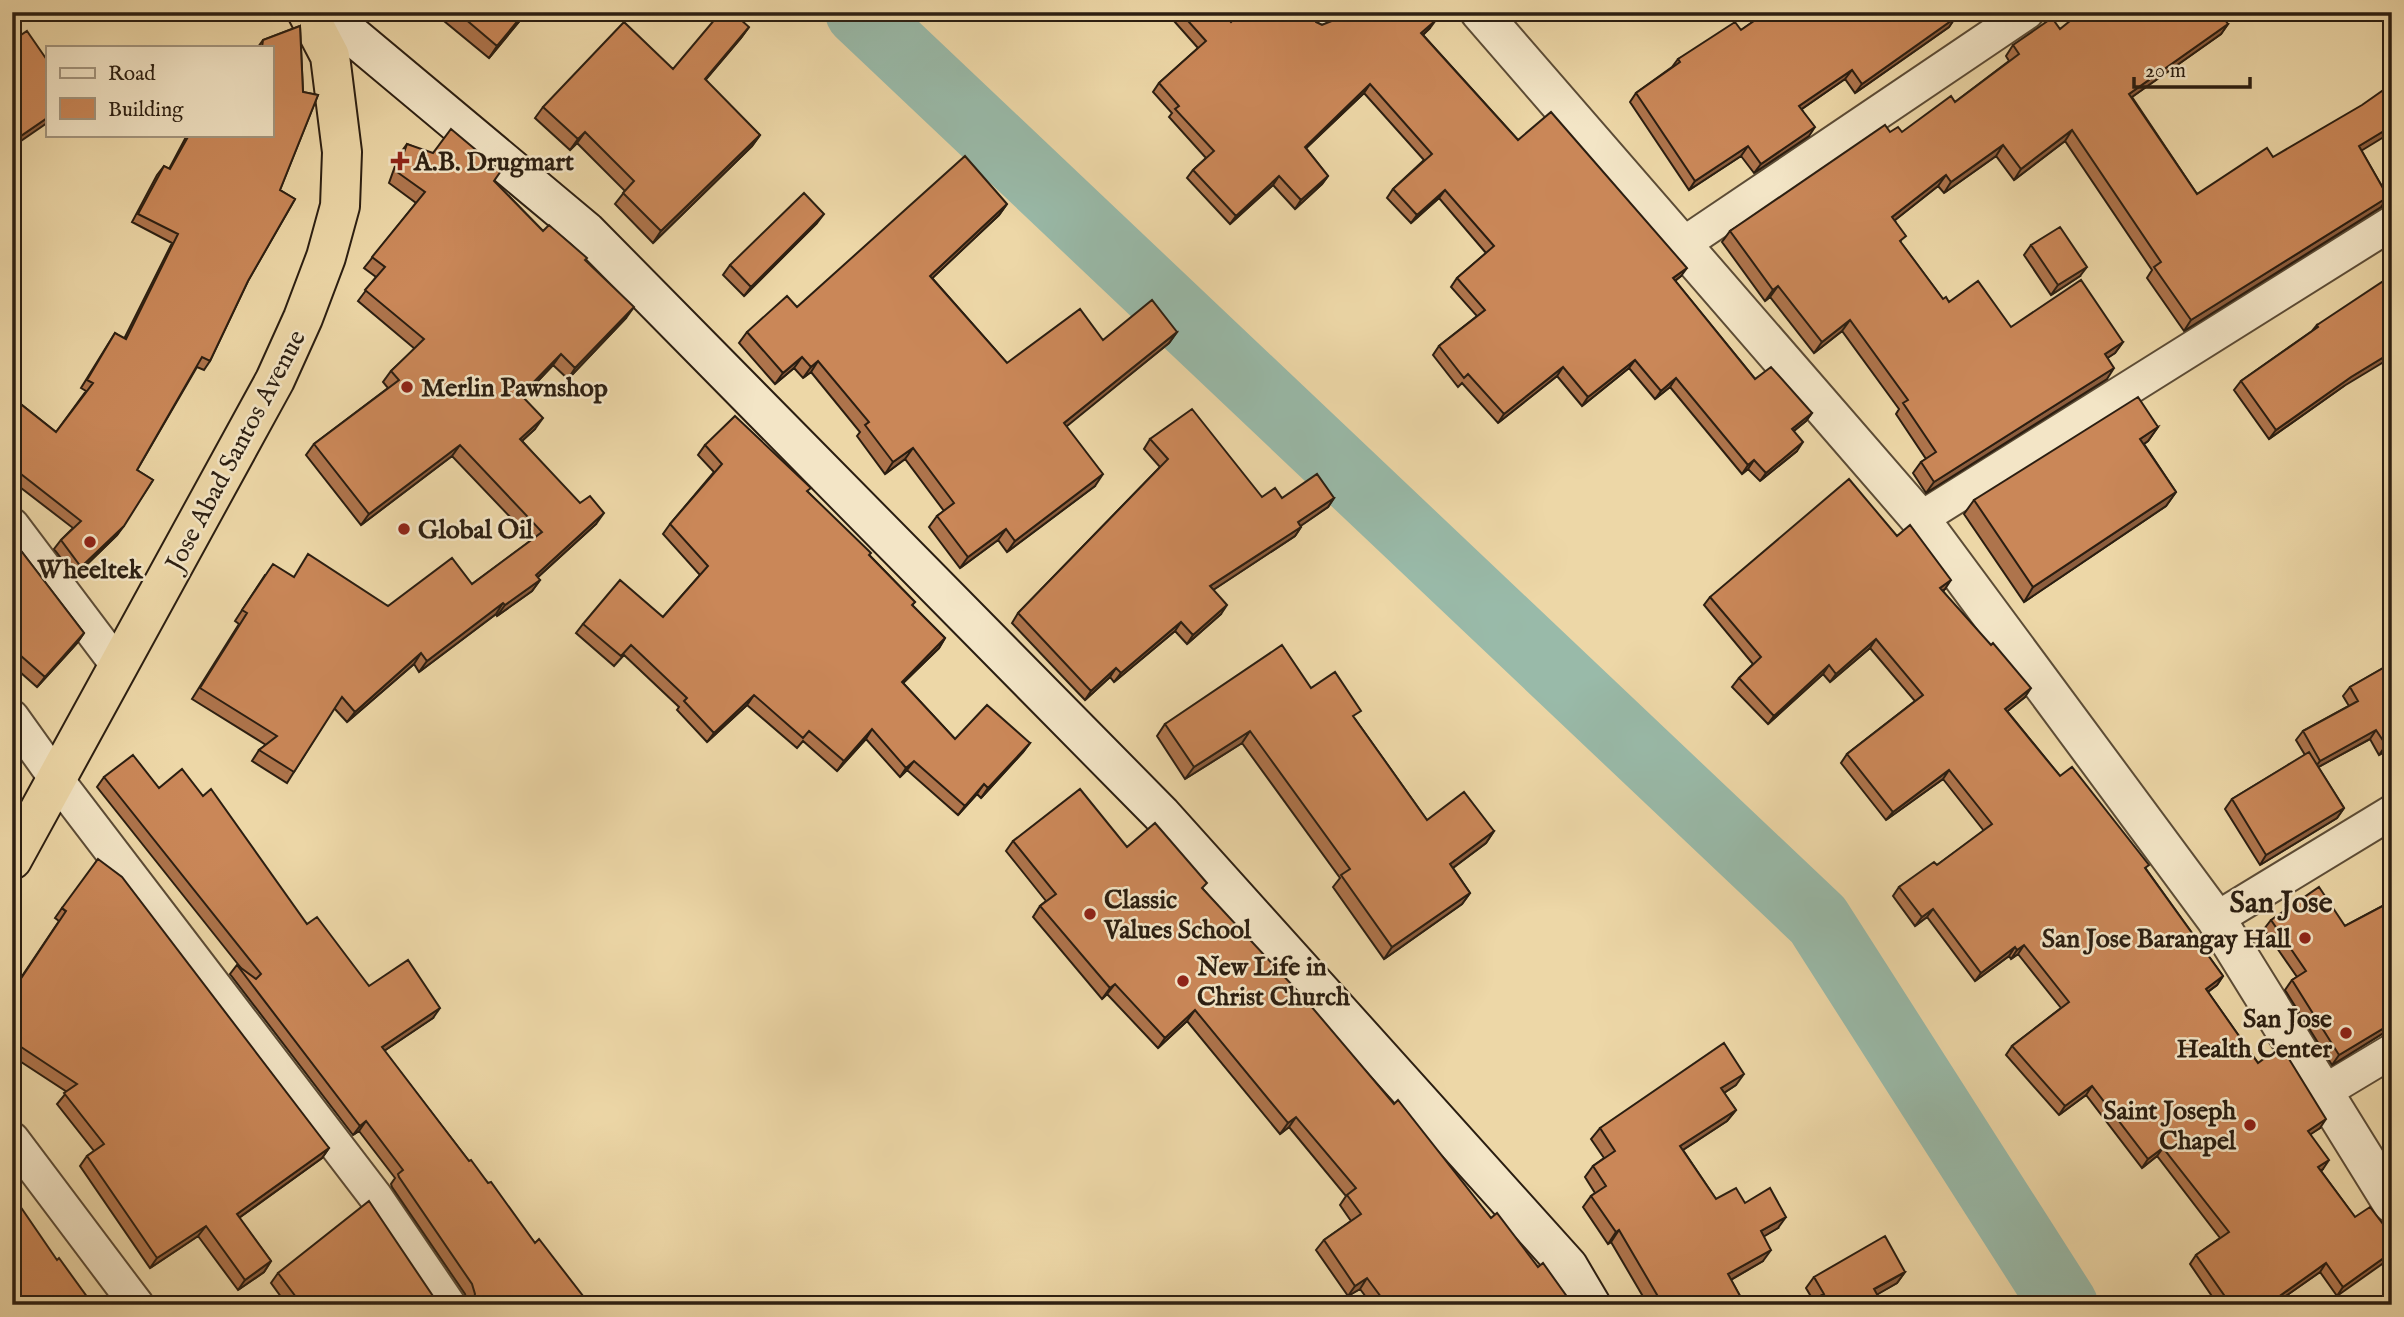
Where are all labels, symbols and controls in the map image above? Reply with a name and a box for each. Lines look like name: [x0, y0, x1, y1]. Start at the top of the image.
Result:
legend: [46, 46, 273, 136]
scale bar: [2134, 46, 2250, 90]
text: 20 m: [2145, 58, 2186, 85]
text: Road: [108, 61, 156, 88]
text: Building: [108, 97, 184, 124]
place label: A.B. Drugmart: [413, 146, 574, 179]
marker: A.B. Drugmart: [392, 153, 408, 169]
street label: Jose Abad Santos Avenue: [157, 324, 314, 580]
place label: Merlin Pawnshop: [421, 372, 608, 405]
marker: Merlin Pawnshop: [399, 379, 415, 395]
place label: Global Oil: [418, 514, 534, 547]
marker: Global Oil: [396, 521, 412, 537]
marker: Wheeltek: [82, 534, 98, 550]
place label: Wheeltek: [36, 554, 144, 587]
place label: Classic Values School: [1103, 884, 1252, 947]
district label: San Jose: [2230, 885, 2333, 923]
marker: Classic Values School: [1082, 906, 1098, 922]
place label: San Jose Barangay Hall: [2042, 923, 2292, 956]
marker: San Jose Barangay Hall: [2297, 930, 2313, 946]
place label: New Life in Christ Church: [1196, 951, 1351, 1014]
marker: New Life in Christ Church: [1175, 973, 1191, 989]
place label: San Jose Health Center: [2177, 1003, 2332, 1066]
marker: San Jose Health Center: [2338, 1025, 2354, 1041]
place label: Saint Joseph Chapel: [2103, 1095, 2237, 1158]
marker: Saint Joseph Chapel: [2242, 1117, 2258, 1133]

